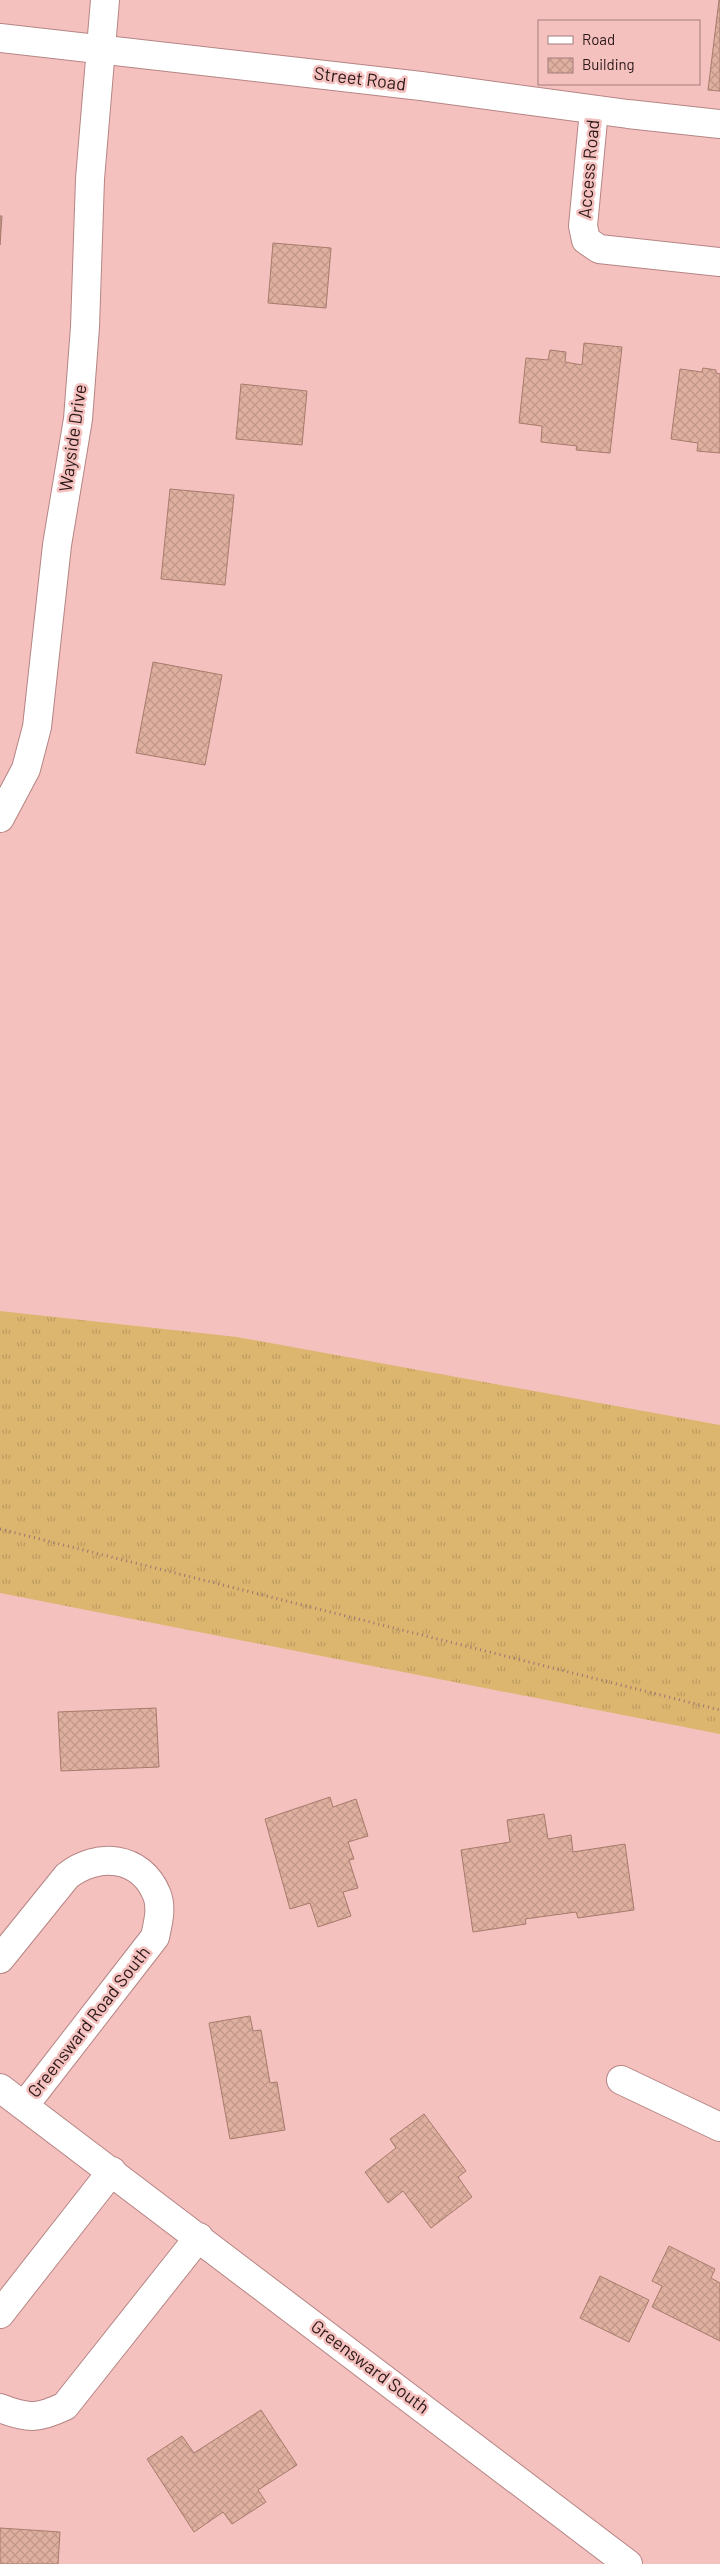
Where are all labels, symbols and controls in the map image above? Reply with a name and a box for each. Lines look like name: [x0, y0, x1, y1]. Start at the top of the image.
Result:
legend: [538, 20, 700, 85]
text: Road: [582, 30, 615, 48]
text: Building: [582, 55, 635, 73]
street label: Street Road: [313, 61, 407, 95]
street label: Access Road: [573, 119, 603, 219]
street label: Wayside Drive: [54, 383, 90, 493]
street label: Greensward Road South: [22, 1941, 154, 2101]
street label: Greensward South: [307, 2315, 434, 2418]

